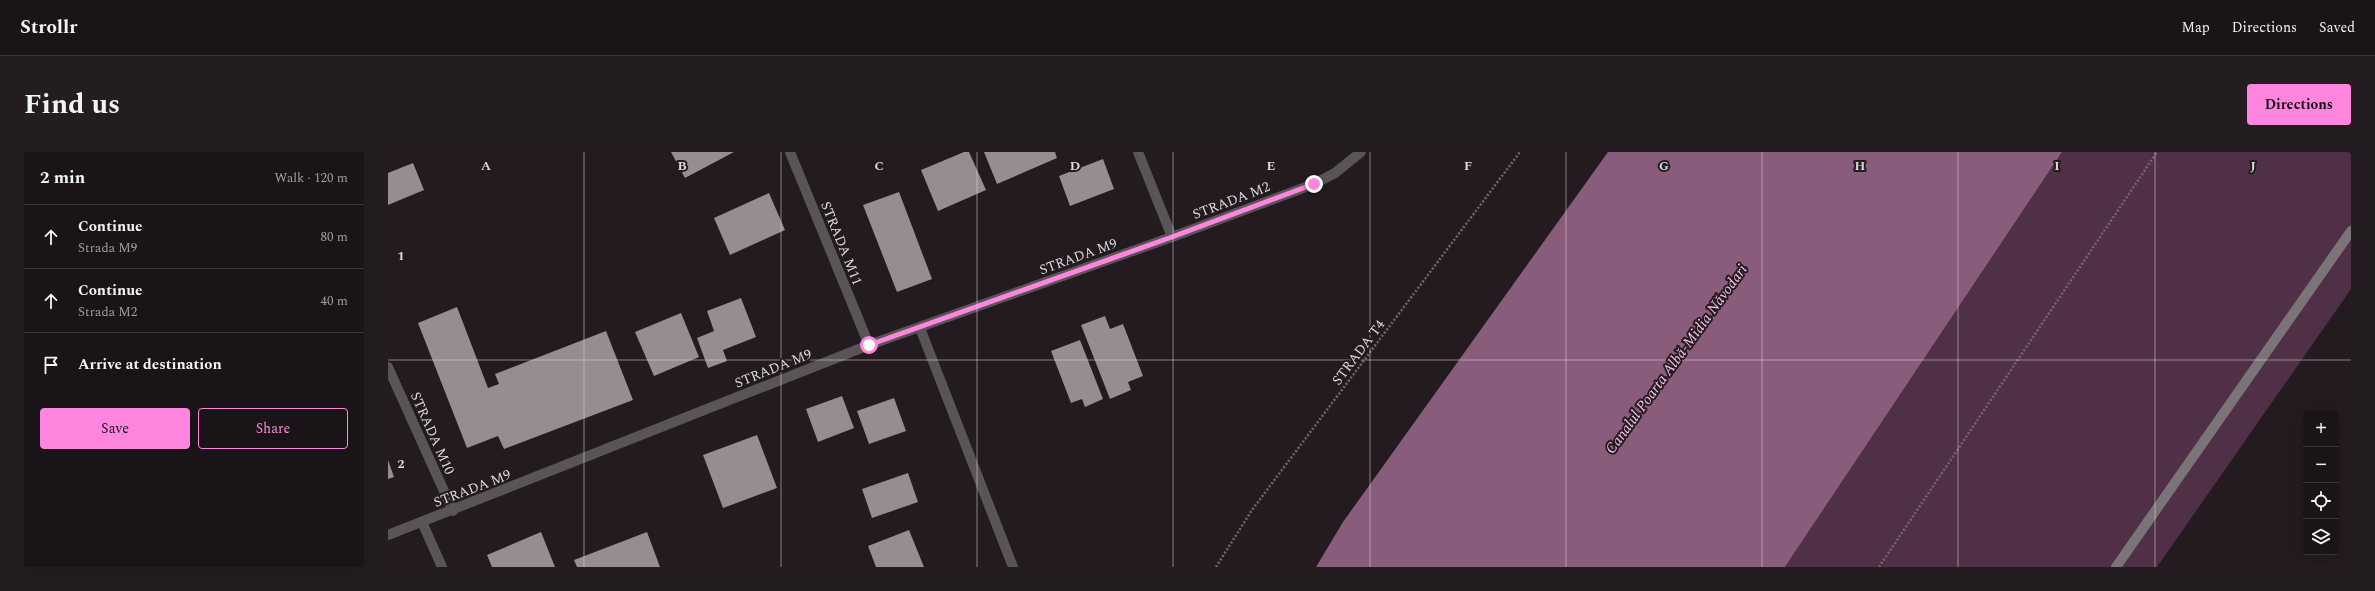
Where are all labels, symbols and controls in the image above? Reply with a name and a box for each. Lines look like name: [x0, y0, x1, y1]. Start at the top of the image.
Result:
text: Strollr: [20, 13, 77, 42]
text: Map: [2182, 17, 2210, 38]
text: Directions: [2232, 17, 2297, 38]
text: Saved: [2319, 17, 2355, 38]
text: Find us: [24, 83, 120, 126]
button: Directions: [2247, 84, 2351, 125]
text: A: [481, 156, 491, 176]
text: B: [677, 156, 687, 176]
text: C: [874, 156, 884, 176]
text: D: [1070, 156, 1080, 176]
text: E: [1267, 156, 1276, 176]
text: F: [1464, 156, 1472, 176]
text: G: [1659, 156, 1669, 176]
text: H: [1855, 156, 1866, 176]
text: I: [2054, 156, 2060, 176]
text: J: [2250, 156, 2256, 176]
text: 2 min: [40, 165, 85, 191]
text: Walk · 120 m: [274, 168, 348, 188]
route end: [1305, 175, 1323, 193]
street label: STRADA M2: [1189, 176, 1273, 225]
street label: STRADA M11: [815, 198, 868, 288]
text: Continue: [78, 215, 143, 238]
icon: ahead: [40, 226, 62, 248]
text: 80 m: [321, 227, 348, 247]
street label: STRADA M9: [1036, 233, 1120, 280]
text: Strada M9: [78, 238, 137, 258]
text: 1: [397, 246, 405, 266]
water label: Canalul Poarta Albă-Midia Năvodari: [1600, 260, 1753, 459]
text: Continue: [78, 279, 143, 302]
icon: ahead: [40, 290, 62, 312]
text: 40 m: [321, 291, 348, 311]
text: Strada M2: [78, 302, 137, 322]
street label: STRADA T4: [1327, 315, 1390, 390]
route start: [860, 336, 878, 354]
street label: STRADA M9: [731, 343, 815, 393]
text: Arrive at destination: [78, 353, 222, 376]
icon: arrive: [40, 354, 62, 376]
street label: STRADA M10: [405, 389, 460, 478]
button: Save: [40, 408, 190, 449]
button: Share: [198, 408, 348, 449]
map controls: [2303, 411, 2339, 555]
button: +: [2303, 411, 2339, 447]
button: −: [2303, 447, 2339, 483]
text: 2: [397, 454, 405, 474]
street label: STRADA M9: [430, 464, 514, 513]
button: locate: [2303, 483, 2339, 519]
button: layers: [2303, 519, 2339, 555]

